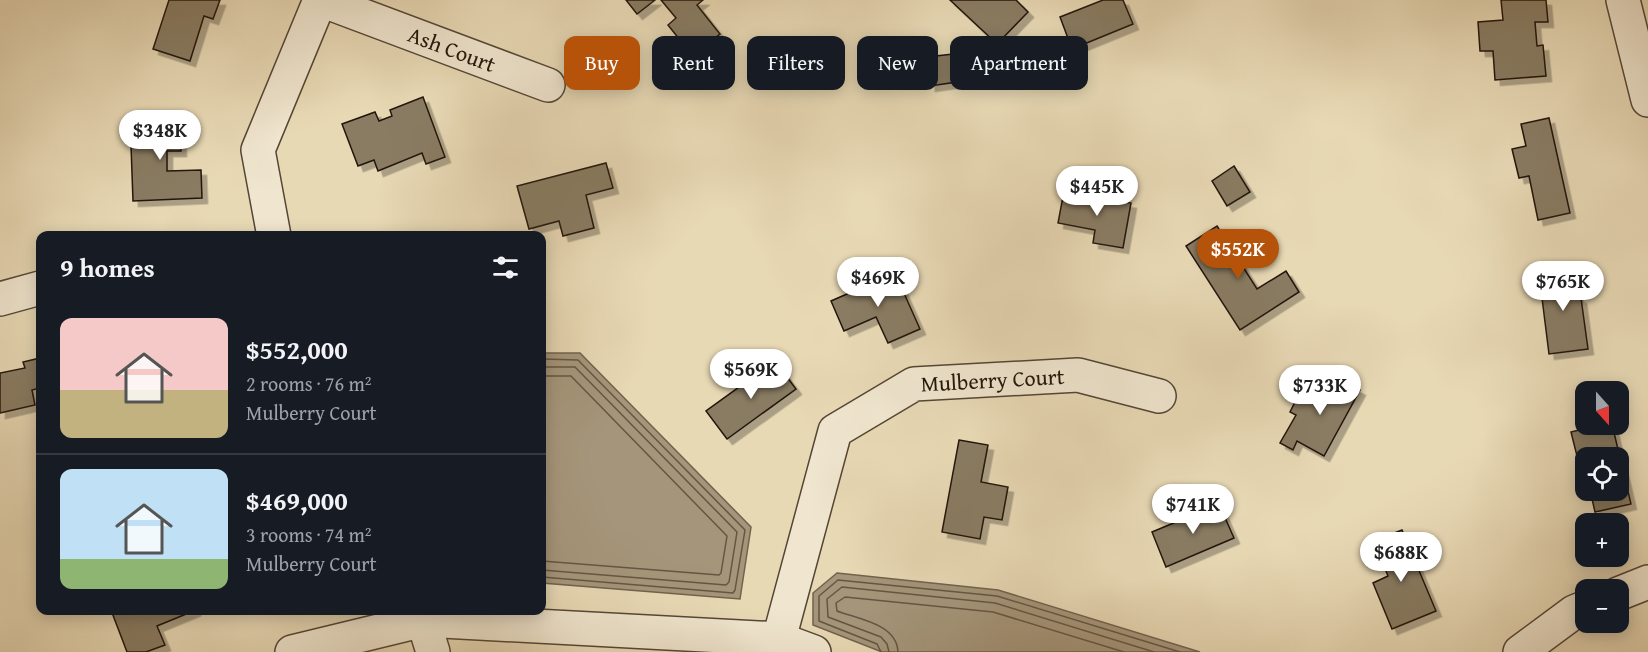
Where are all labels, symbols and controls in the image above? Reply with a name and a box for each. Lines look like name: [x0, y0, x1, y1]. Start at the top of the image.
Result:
street label: Ash Court: [404, 18, 501, 80]
chip: Buy: [564, 36, 640, 90]
chip: Rent: [652, 36, 735, 90]
chip: Filters: [747, 36, 845, 90]
chip: New: [857, 36, 938, 90]
chip: Apartment: [950, 36, 1088, 90]
pin: $348K: [118, 110, 202, 161]
text: $348K: [133, 115, 187, 144]
pin: $445K: [1055, 166, 1139, 217]
text: $445K: [1070, 171, 1124, 200]
pin: $552K: [1196, 229, 1280, 280]
text: $552K: [1211, 234, 1265, 263]
text: 9 homes: [60, 248, 155, 287]
icon: filters: [489, 251, 522, 284]
pin: $469K: [836, 257, 920, 308]
pin: $765K: [1521, 261, 1605, 312]
text: $469K: [851, 262, 905, 291]
text: $765K: [1536, 266, 1590, 295]
text: $552,000: [246, 330, 348, 369]
icon: home: [108, 342, 180, 414]
pin: $569K: [709, 349, 793, 400]
text: $569K: [724, 354, 778, 383]
street label: Mulberry Court: [920, 360, 1065, 400]
pin: $733K: [1278, 365, 1362, 416]
text: 2 rooms · 76 m²: [246, 369, 372, 398]
text: $733K: [1293, 370, 1347, 399]
north arrow: [1575, 381, 1629, 435]
map controls: [1575, 381, 1629, 633]
text: Mulberry Court: [246, 398, 377, 427]
button: locate: [1575, 447, 1629, 501]
text: $469,000: [246, 481, 348, 520]
pin: $741K: [1151, 484, 1235, 535]
text: $741K: [1166, 489, 1220, 518]
icon: home: [108, 493, 180, 565]
button: +: [1575, 513, 1629, 567]
text: 3 rooms · 74 m²: [246, 520, 372, 549]
pin: $688K: [1359, 532, 1443, 583]
text: $688K: [1374, 537, 1428, 566]
text: Mulberry Court: [246, 549, 377, 578]
button: −: [1575, 579, 1629, 633]

